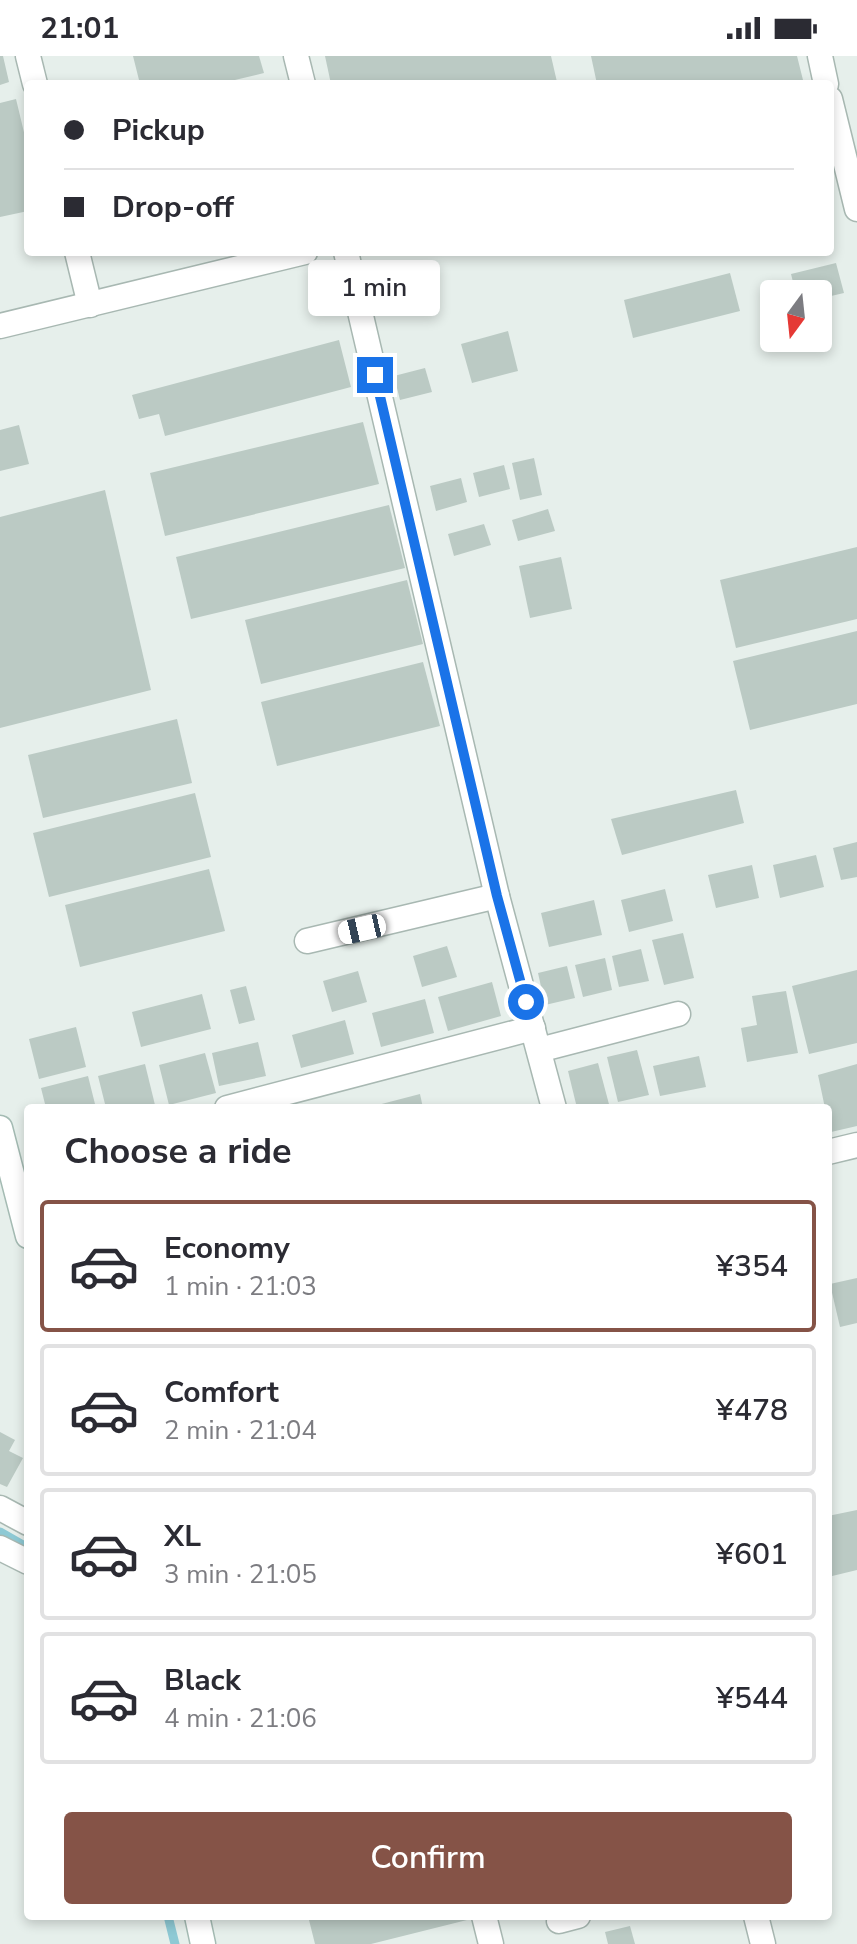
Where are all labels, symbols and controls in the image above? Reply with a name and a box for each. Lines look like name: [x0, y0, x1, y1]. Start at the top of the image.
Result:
text: 21:01: [40, 8, 119, 49]
text: Pickup: [112, 110, 205, 151]
text: Drop-off: [112, 187, 234, 228]
callout: 1 min: [309, 259, 441, 315]
text: 1 min: [341, 270, 407, 305]
north arrow: [760, 280, 832, 352]
map controls: [760, 280, 832, 352]
route end: [357, 357, 393, 393]
car: [336, 912, 388, 946]
route start: [508, 984, 544, 1020]
text: Choose a ride: [64, 1127, 292, 1176]
text: Economy: [164, 1228, 290, 1269]
icon: car: [68, 1230, 140, 1302]
text: ¥354: [716, 1246, 788, 1287]
text: 1 min · 21:03: [164, 1269, 317, 1304]
text: Comfort: [164, 1372, 279, 1413]
icon: car: [68, 1374, 140, 1446]
text: ¥478: [716, 1390, 788, 1431]
text: 2 min · 21:04: [164, 1413, 317, 1448]
text: XL: [164, 1516, 201, 1557]
icon: car: [68, 1518, 140, 1590]
text: ¥601: [716, 1534, 788, 1575]
text: 3 min · 21:05: [164, 1557, 317, 1592]
text: Black: [164, 1660, 241, 1701]
icon: car: [68, 1662, 140, 1734]
text: ¥544: [716, 1678, 788, 1719]
text: 4 min · 21:06: [164, 1701, 317, 1736]
button: Confirm: [64, 1812, 792, 1904]

